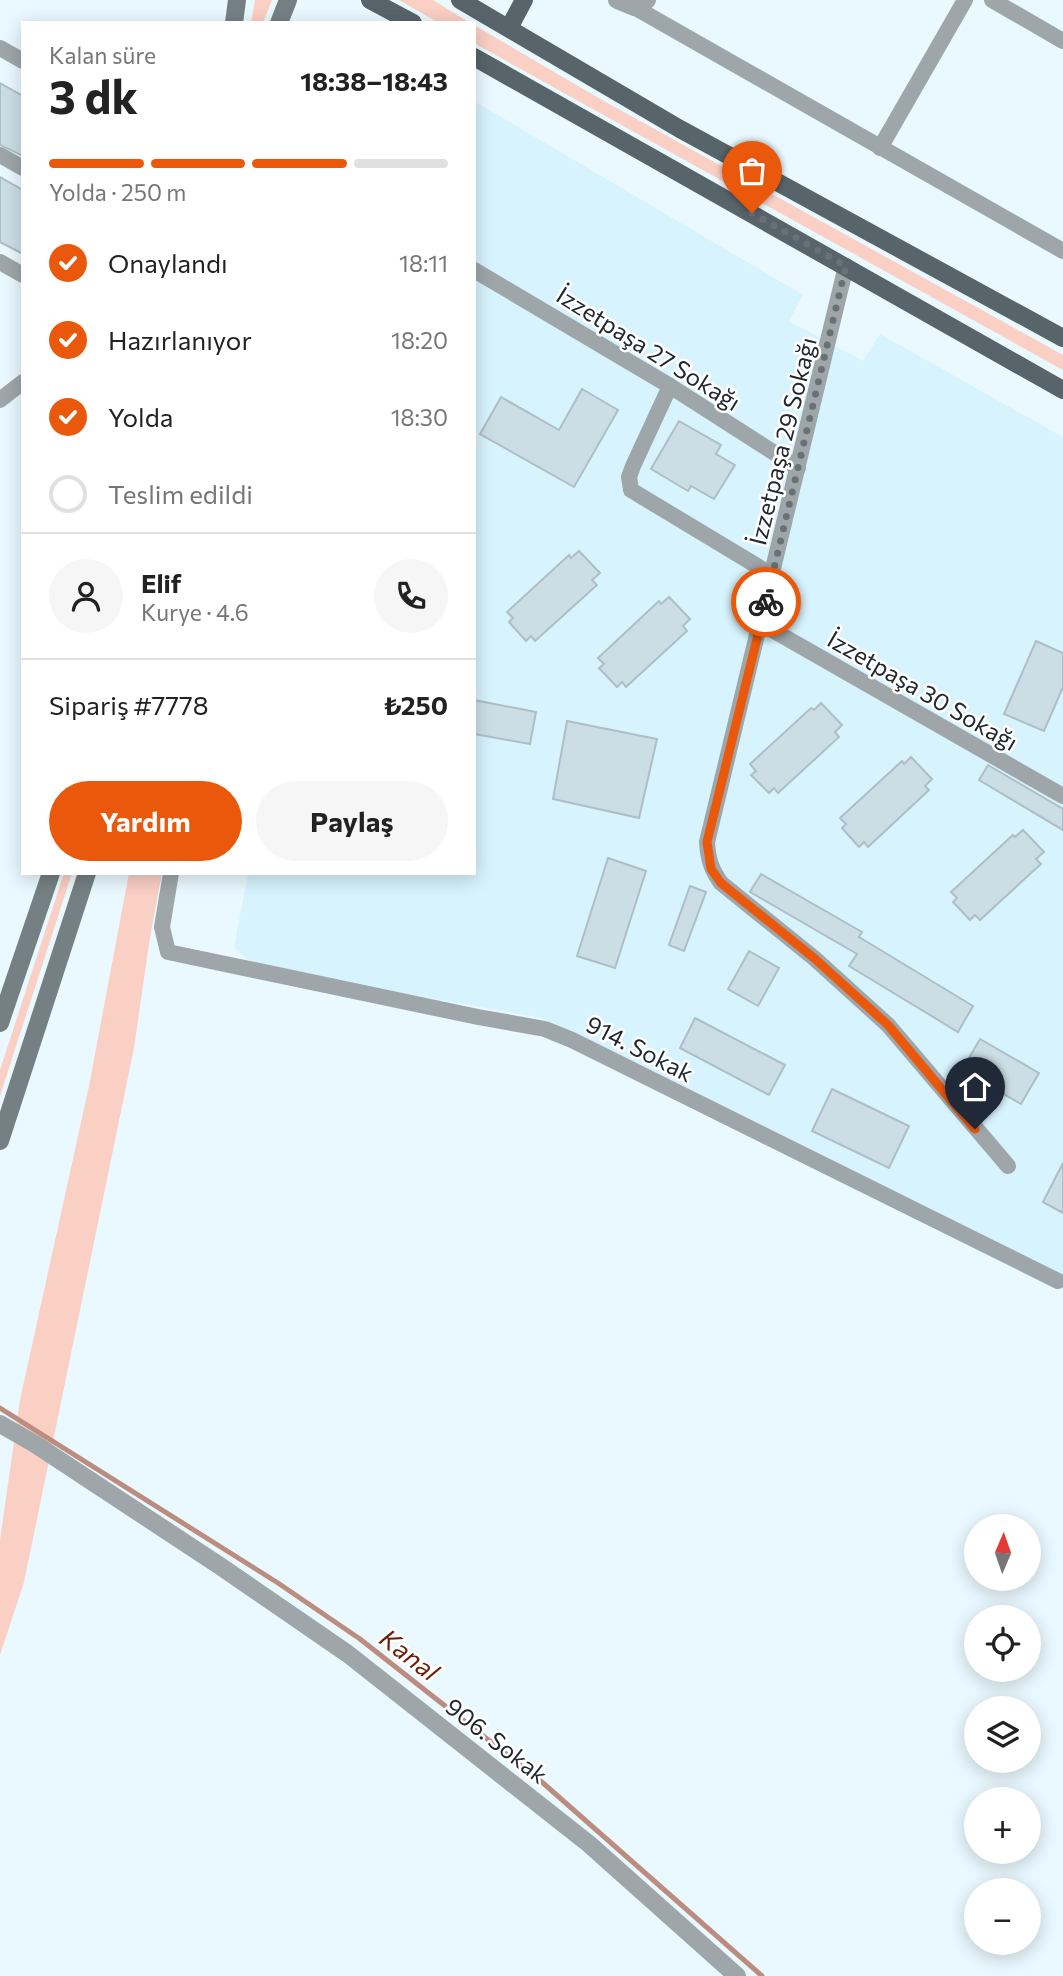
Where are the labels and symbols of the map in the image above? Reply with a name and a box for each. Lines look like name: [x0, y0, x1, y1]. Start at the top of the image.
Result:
pin: [722, 141, 782, 213]
street label: İzzetpaşa 27 Sokağı: [552, 280, 746, 416]
street label: İzzetpaşa 29 Sokağı: [742, 334, 822, 548]
courier: [731, 567, 801, 637]
street label: İzzetpaşa 30 Sokağı: [823, 624, 1023, 756]
street label: 914. Sokak: [582, 1009, 698, 1087]
pin: [945, 1057, 1005, 1129]
north arrow: [964, 1514, 1041, 1591]
water label: Kanal: [374, 1621, 447, 1687]
street label: 906. Sokak: [440, 1691, 554, 1789]

